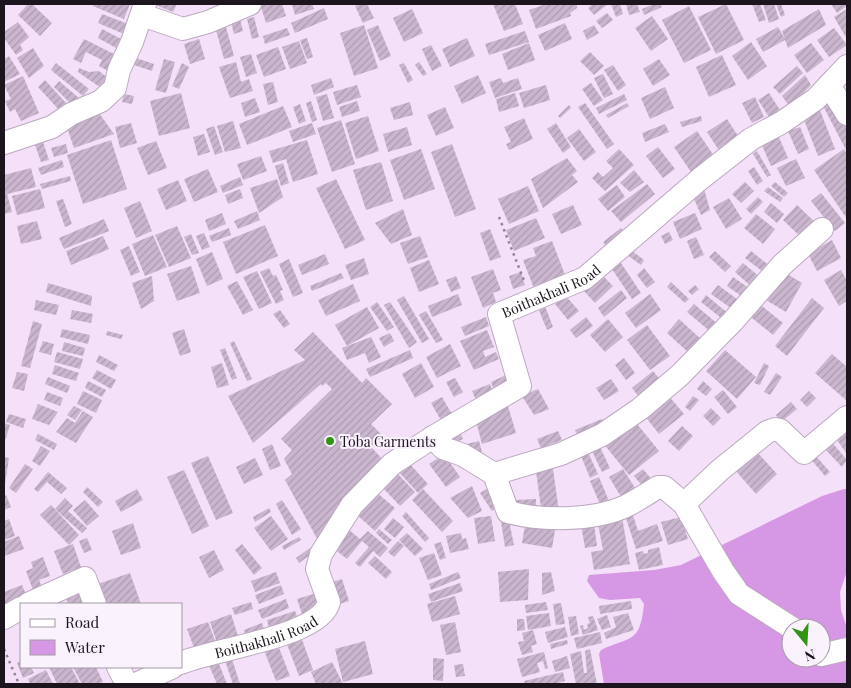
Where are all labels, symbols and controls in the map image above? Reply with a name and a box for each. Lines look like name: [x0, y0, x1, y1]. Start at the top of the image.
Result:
street label: Boithakhali Road: [499, 260, 604, 321]
place label: Toba Garments: [340, 432, 436, 451]
marker: Toba Garments: [324, 435, 336, 447]
legend: [20, 603, 182, 668]
street label: Boithakhali Road: [213, 611, 321, 662]
text: Road: [65, 612, 99, 632]
north arrow: [781, 618, 831, 668]
text: Water: [64, 637, 105, 657]
text: N: [802, 645, 818, 666]

